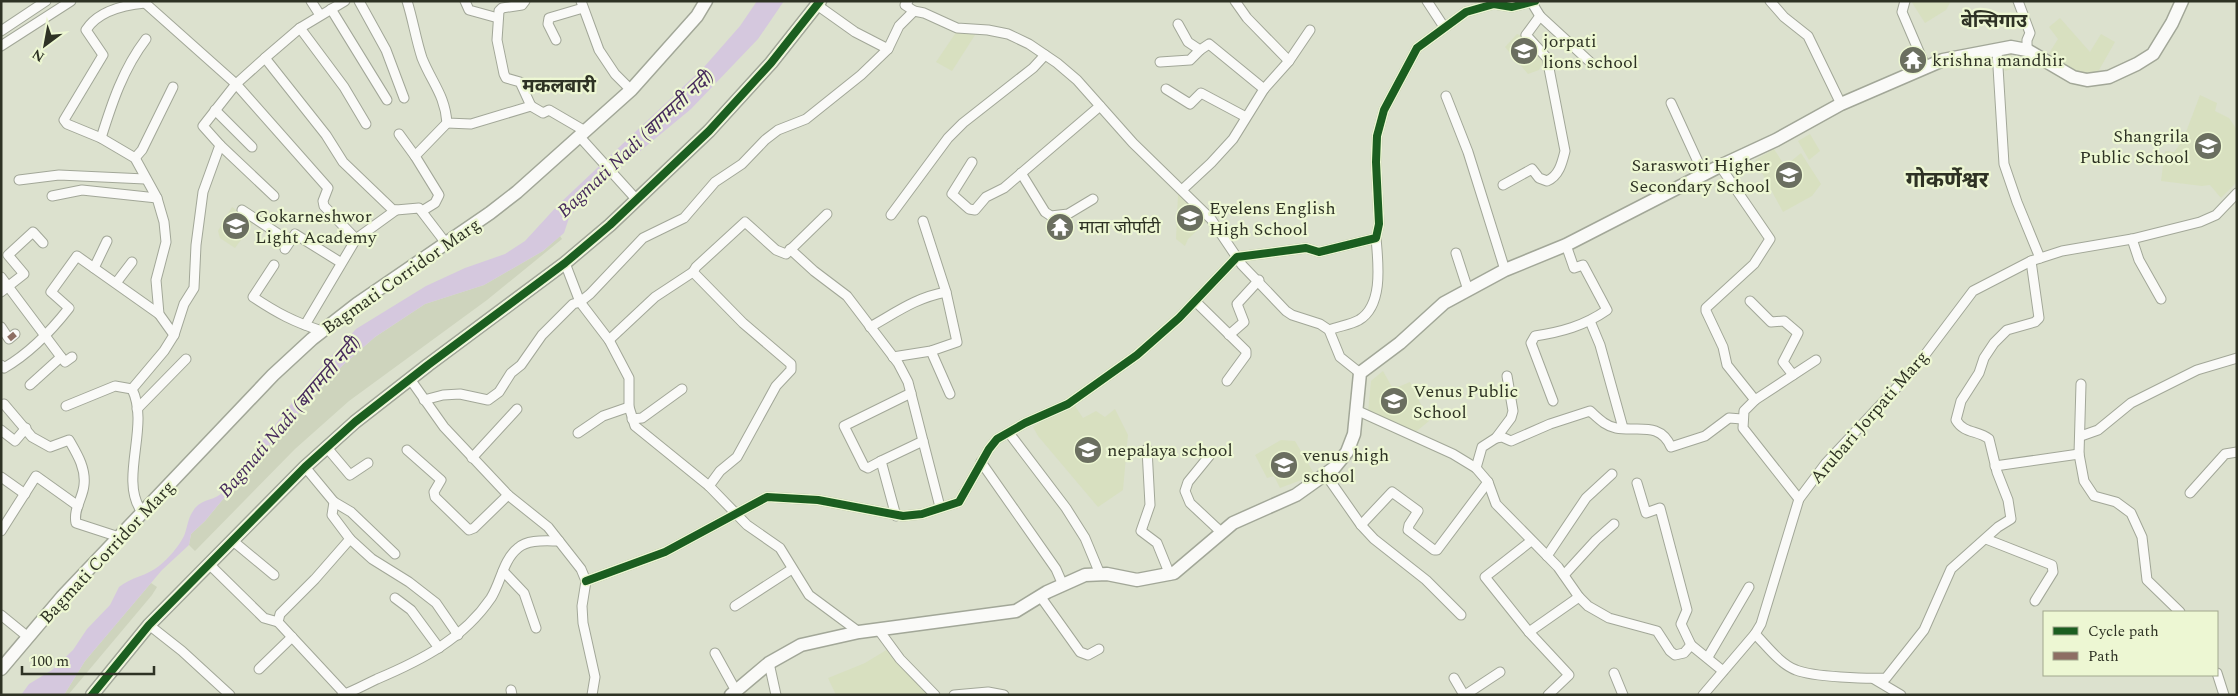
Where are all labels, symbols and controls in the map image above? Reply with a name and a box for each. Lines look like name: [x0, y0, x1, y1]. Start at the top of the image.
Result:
district label: बेन्सिगाउ: [1961, 7, 2028, 36]
north arrow: [20, 20, 70, 70]
place label: jorpati lions school: [1543, 28, 1638, 76]
school or university icon: jorpati lions school: [1509, 36, 1539, 66]
text: N: [28, 44, 49, 68]
temple icon: krishna mandhir: [1898, 45, 1928, 75]
place label: krishna mandhir: [1932, 47, 2065, 74]
water label: Bagmati Nadi (बागमती नदी): [551, 63, 721, 225]
district label: मकलबारी: [522, 72, 596, 101]
place label: Shangrila Public School: [2079, 123, 2189, 171]
school or university icon: Shangrila Public School: [2193, 131, 2223, 161]
place label: Saraswoti Higher Secondary School: [1630, 152, 1770, 200]
school or university icon: Saraswoti Higher Secondary School: [1774, 160, 1804, 190]
district label: गोकर्णेश्वर: [1906, 164, 1990, 197]
place label: Eyelens English High School: [1209, 195, 1336, 243]
place label: Gokarneshwor Light Academy: [255, 203, 378, 251]
school or university icon: Eyelens English High School: [1175, 203, 1205, 233]
school or university icon: Gokarneshwor Light Academy: [221, 211, 251, 241]
street label: Bagmati Corridor Marg: [317, 211, 486, 341]
temple icon: माता जोर्पाटी: [1045, 212, 1075, 242]
place label: माता जोर्पाटी: [1079, 214, 1161, 241]
water label: Bagmati Nadi (बागमती नदी): [212, 330, 369, 504]
street label: Arubari Jorpati Marg: [1804, 345, 1935, 490]
place label: Venus Public School: [1413, 378, 1518, 426]
school or university icon: Venus Public School: [1379, 386, 1409, 416]
school or university icon: nepalaya school: [1073, 435, 1103, 465]
place label: nepalaya school: [1107, 437, 1233, 464]
place label: venus high school: [1302, 442, 1389, 490]
school or university icon: venus high school: [1269, 450, 1299, 480]
street label: Bagmati Corridor Marg: [33, 474, 181, 630]
legend: [2043, 611, 2218, 676]
text: Cycle path: [2088, 620, 2159, 643]
scale bar: [22, 644, 155, 676]
text: Path: [2088, 645, 2119, 668]
text: 100 m: [30, 650, 69, 673]

